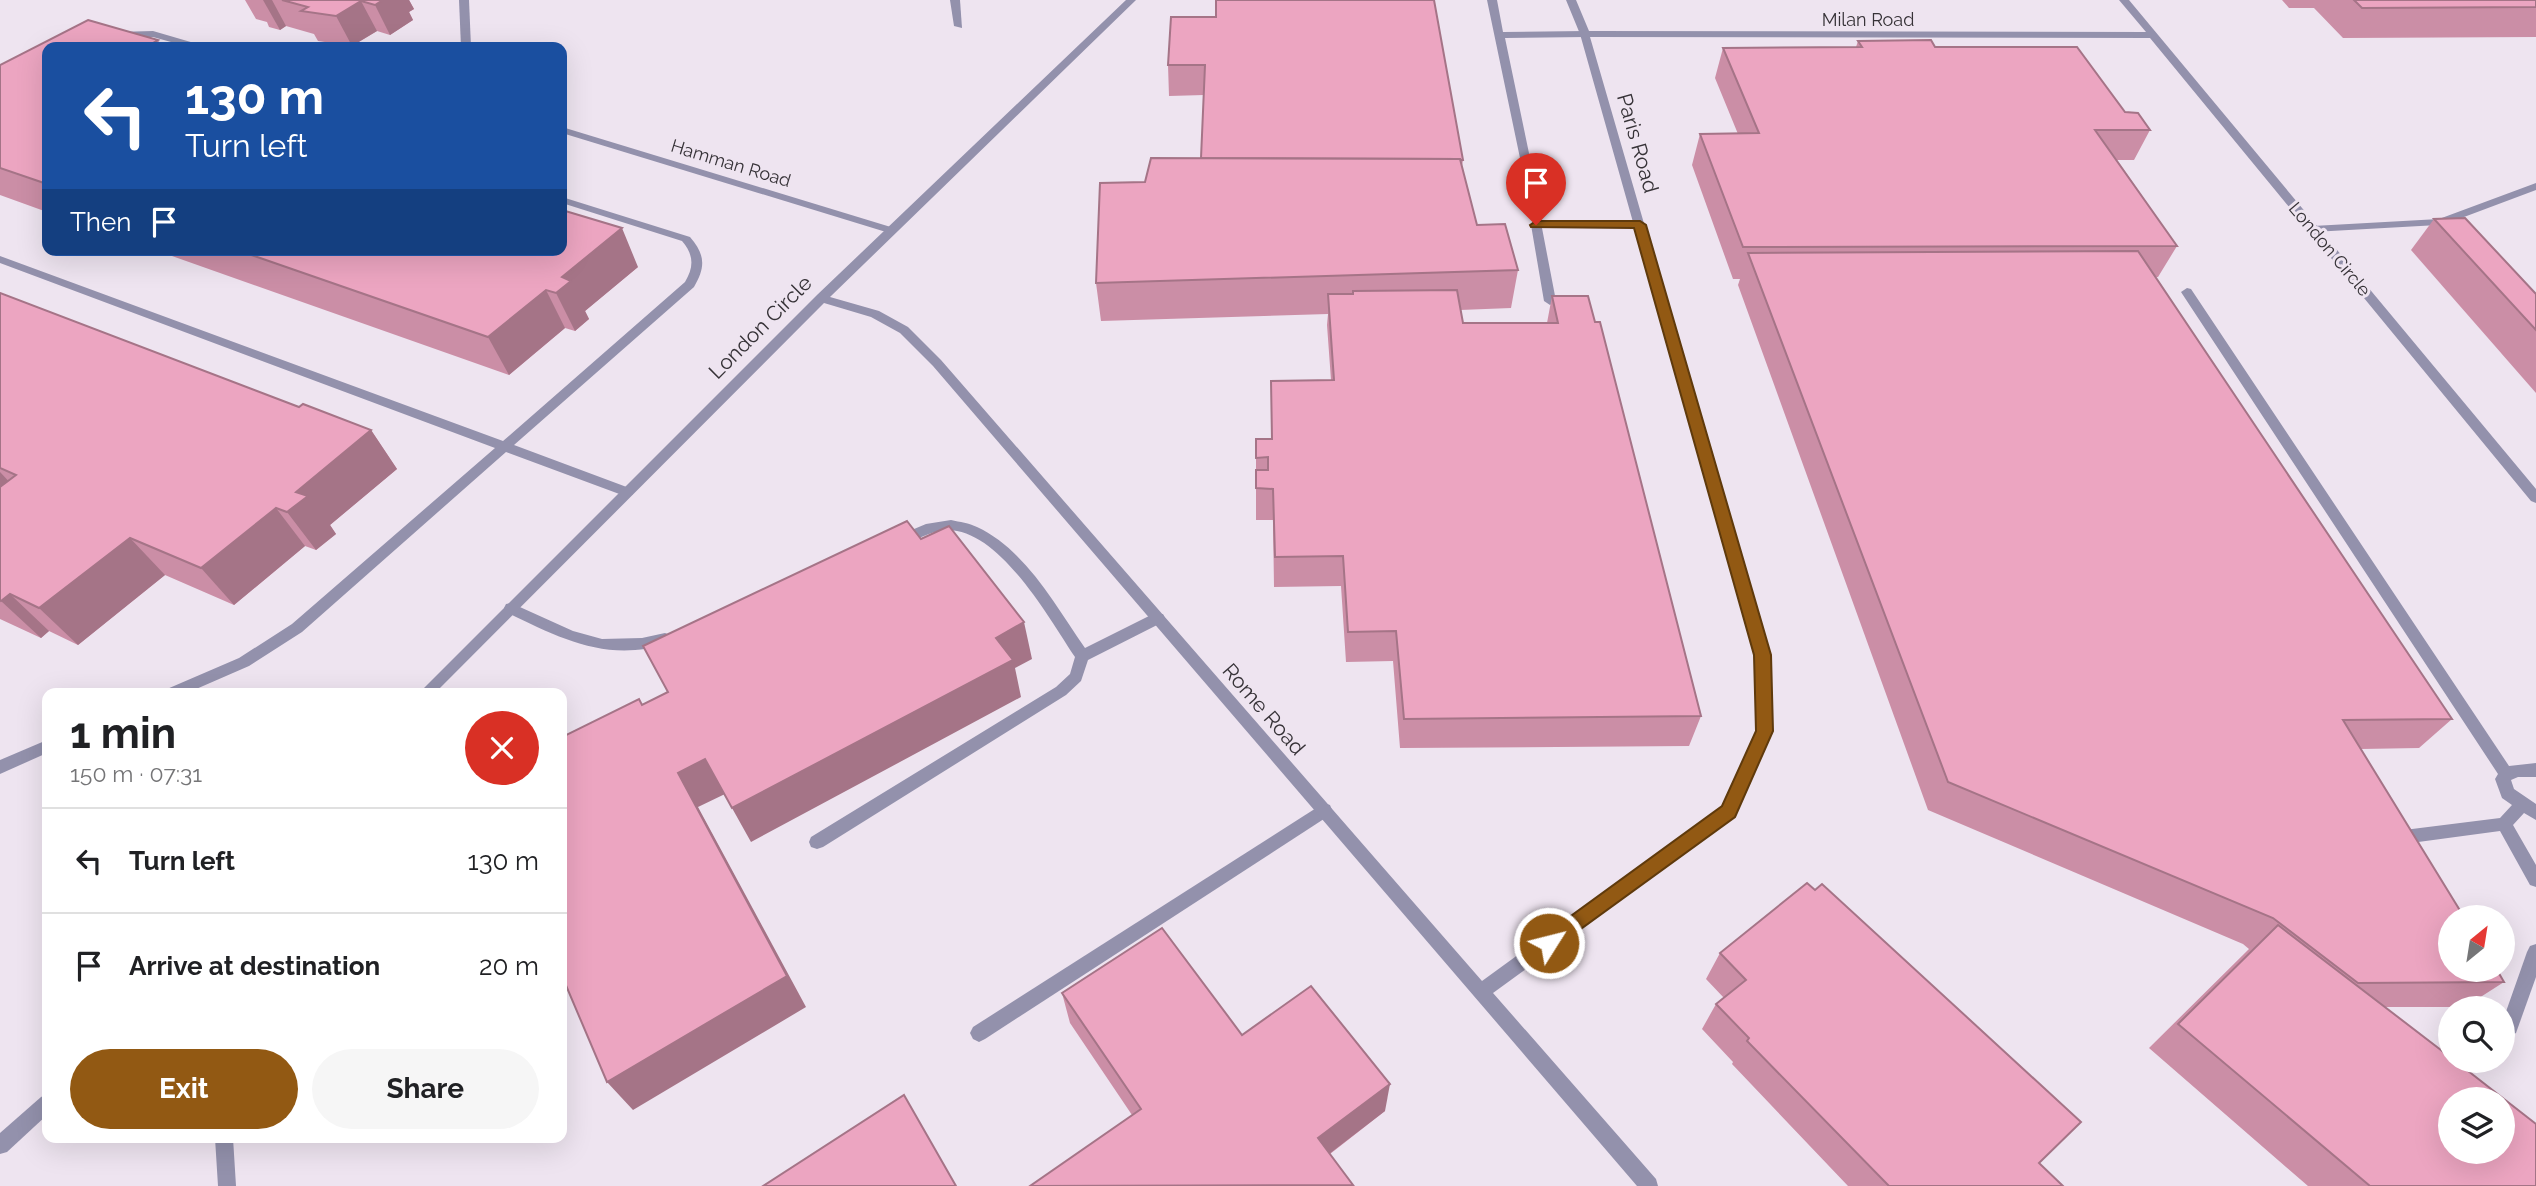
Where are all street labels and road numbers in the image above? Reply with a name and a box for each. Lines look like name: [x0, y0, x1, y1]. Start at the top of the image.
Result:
street label: Milan Road: [1822, 9, 1914, 30]
street label: Paris Road: [1612, 90, 1664, 196]
street label: Hamman Road: [669, 135, 793, 191]
street label: London Circle: [2285, 198, 2376, 301]
street label: London Circle: [703, 270, 817, 384]
street label: Rome Road: [1217, 658, 1311, 760]

